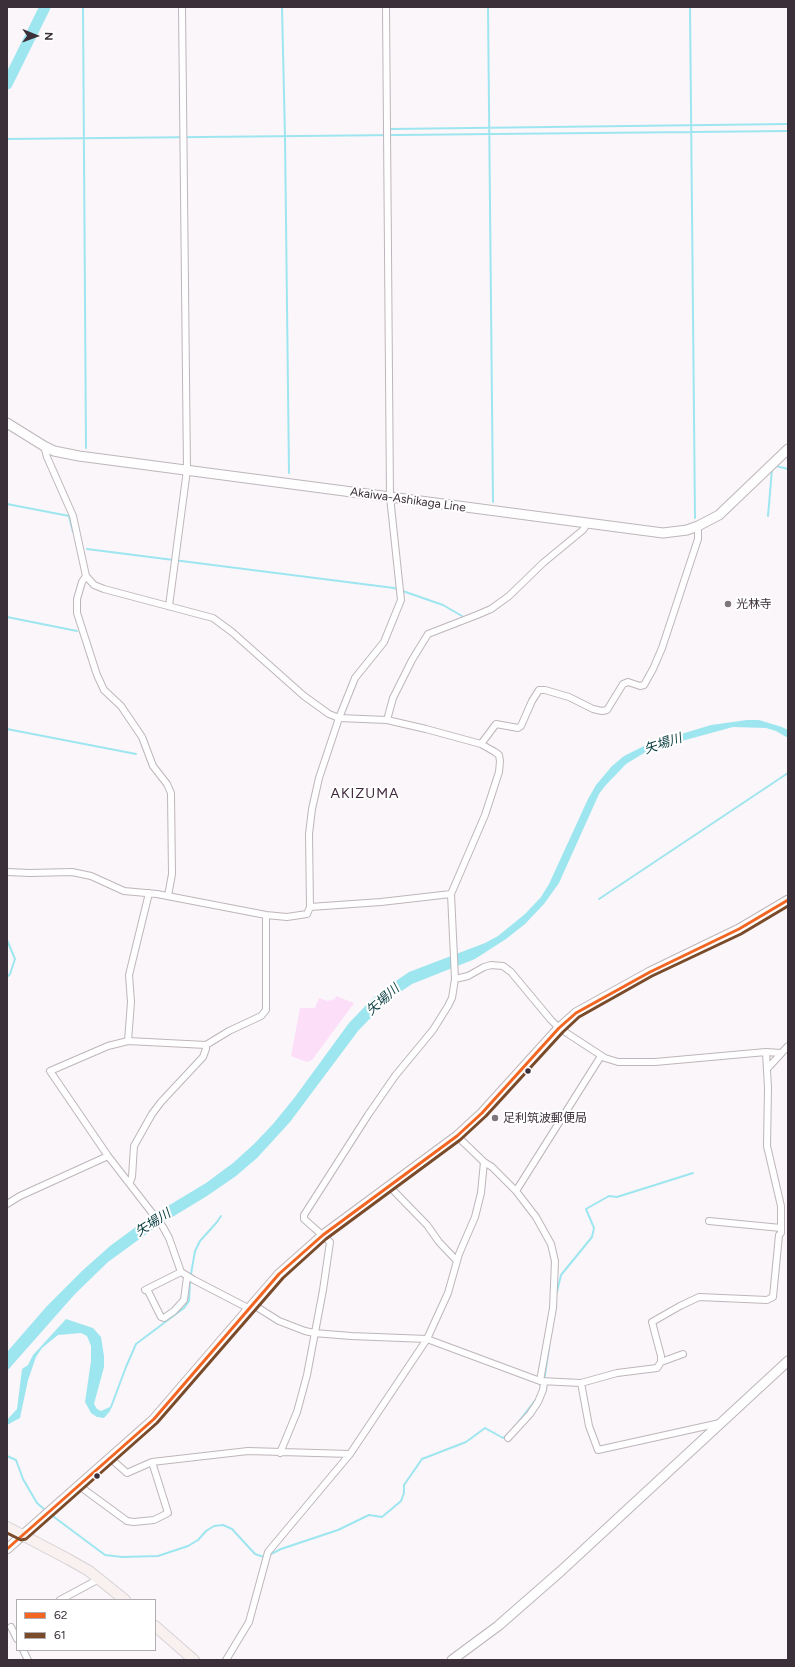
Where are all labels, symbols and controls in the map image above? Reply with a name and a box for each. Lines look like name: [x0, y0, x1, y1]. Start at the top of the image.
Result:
north arrow: [16, 16, 56, 56]
text: N: [42, 32, 55, 41]
street label: Akaiwa-Ashikaga Line: [349, 485, 467, 515]
place label: 光林寺: [736, 597, 772, 611]
marker: 光林寺: [723, 599, 733, 609]
water label: 矢場川: [642, 731, 684, 757]
district label: AKIZUMA: [330, 786, 400, 802]
water label: 矢場川: [363, 981, 403, 1019]
unlabelled marker: [523, 1066, 533, 1076]
place label: 足利筑波郵便局: [503, 1111, 587, 1125]
marker: 足利筑波郵便局: [490, 1113, 500, 1123]
water label: 矢場川: [132, 1206, 174, 1240]
unlabelled marker: [92, 1471, 102, 1481]
legend: [16, 1599, 156, 1651]
text: 62: [54, 1608, 68, 1622]
text: 61: [54, 1628, 66, 1642]

